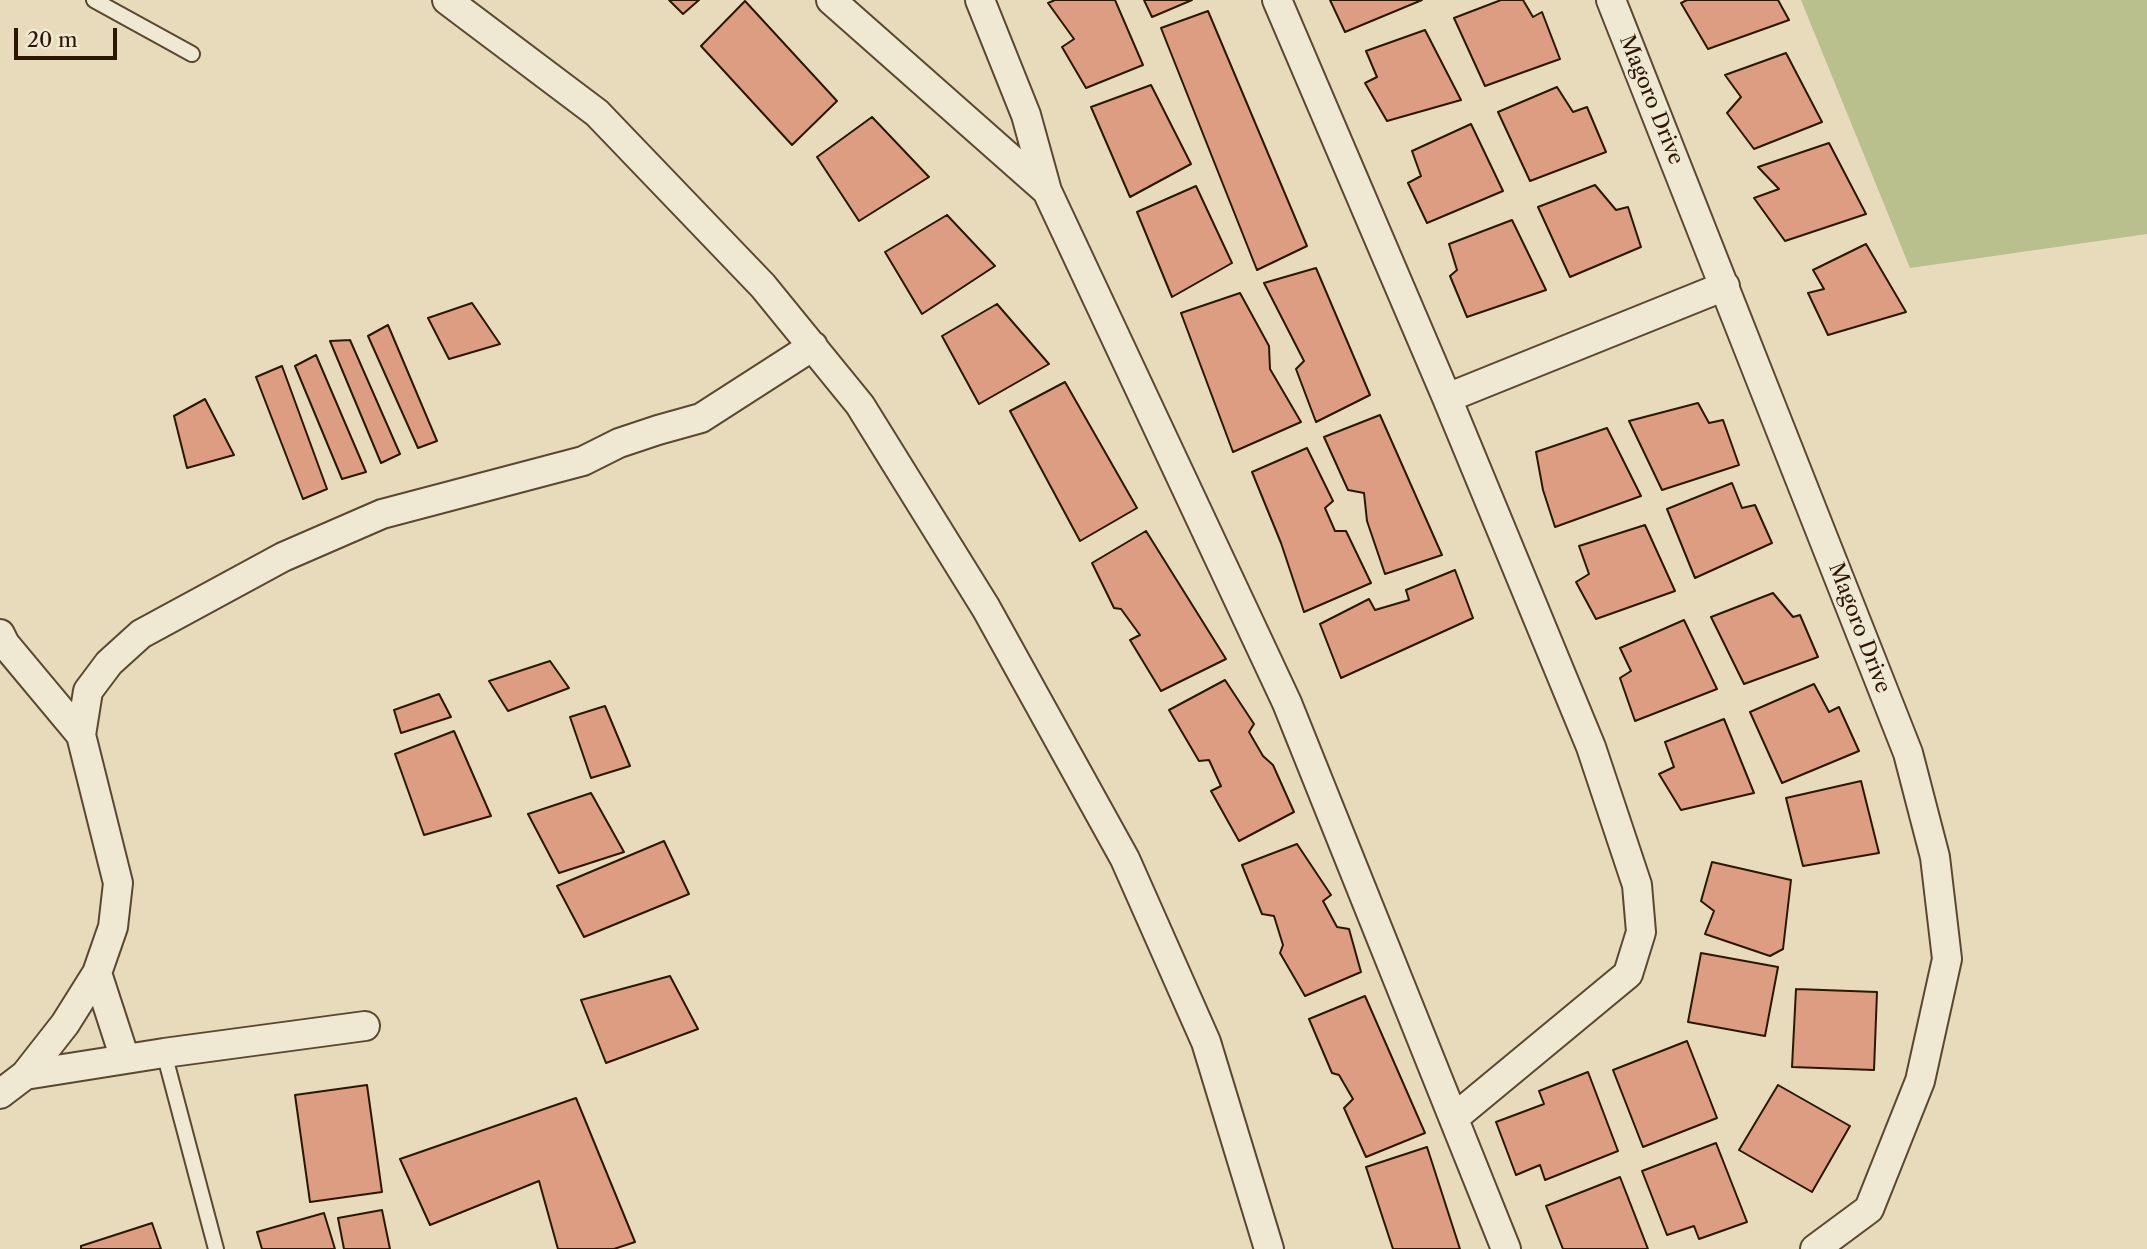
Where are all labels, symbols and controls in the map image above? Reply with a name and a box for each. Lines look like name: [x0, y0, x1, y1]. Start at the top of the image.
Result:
scale bar: [18, 14, 121, 58]
text: 20 m: [27, 27, 78, 52]
street label: Magoro Drive: [1614, 31, 1688, 169]
street label: Magoro Drive: [1823, 559, 1895, 697]

